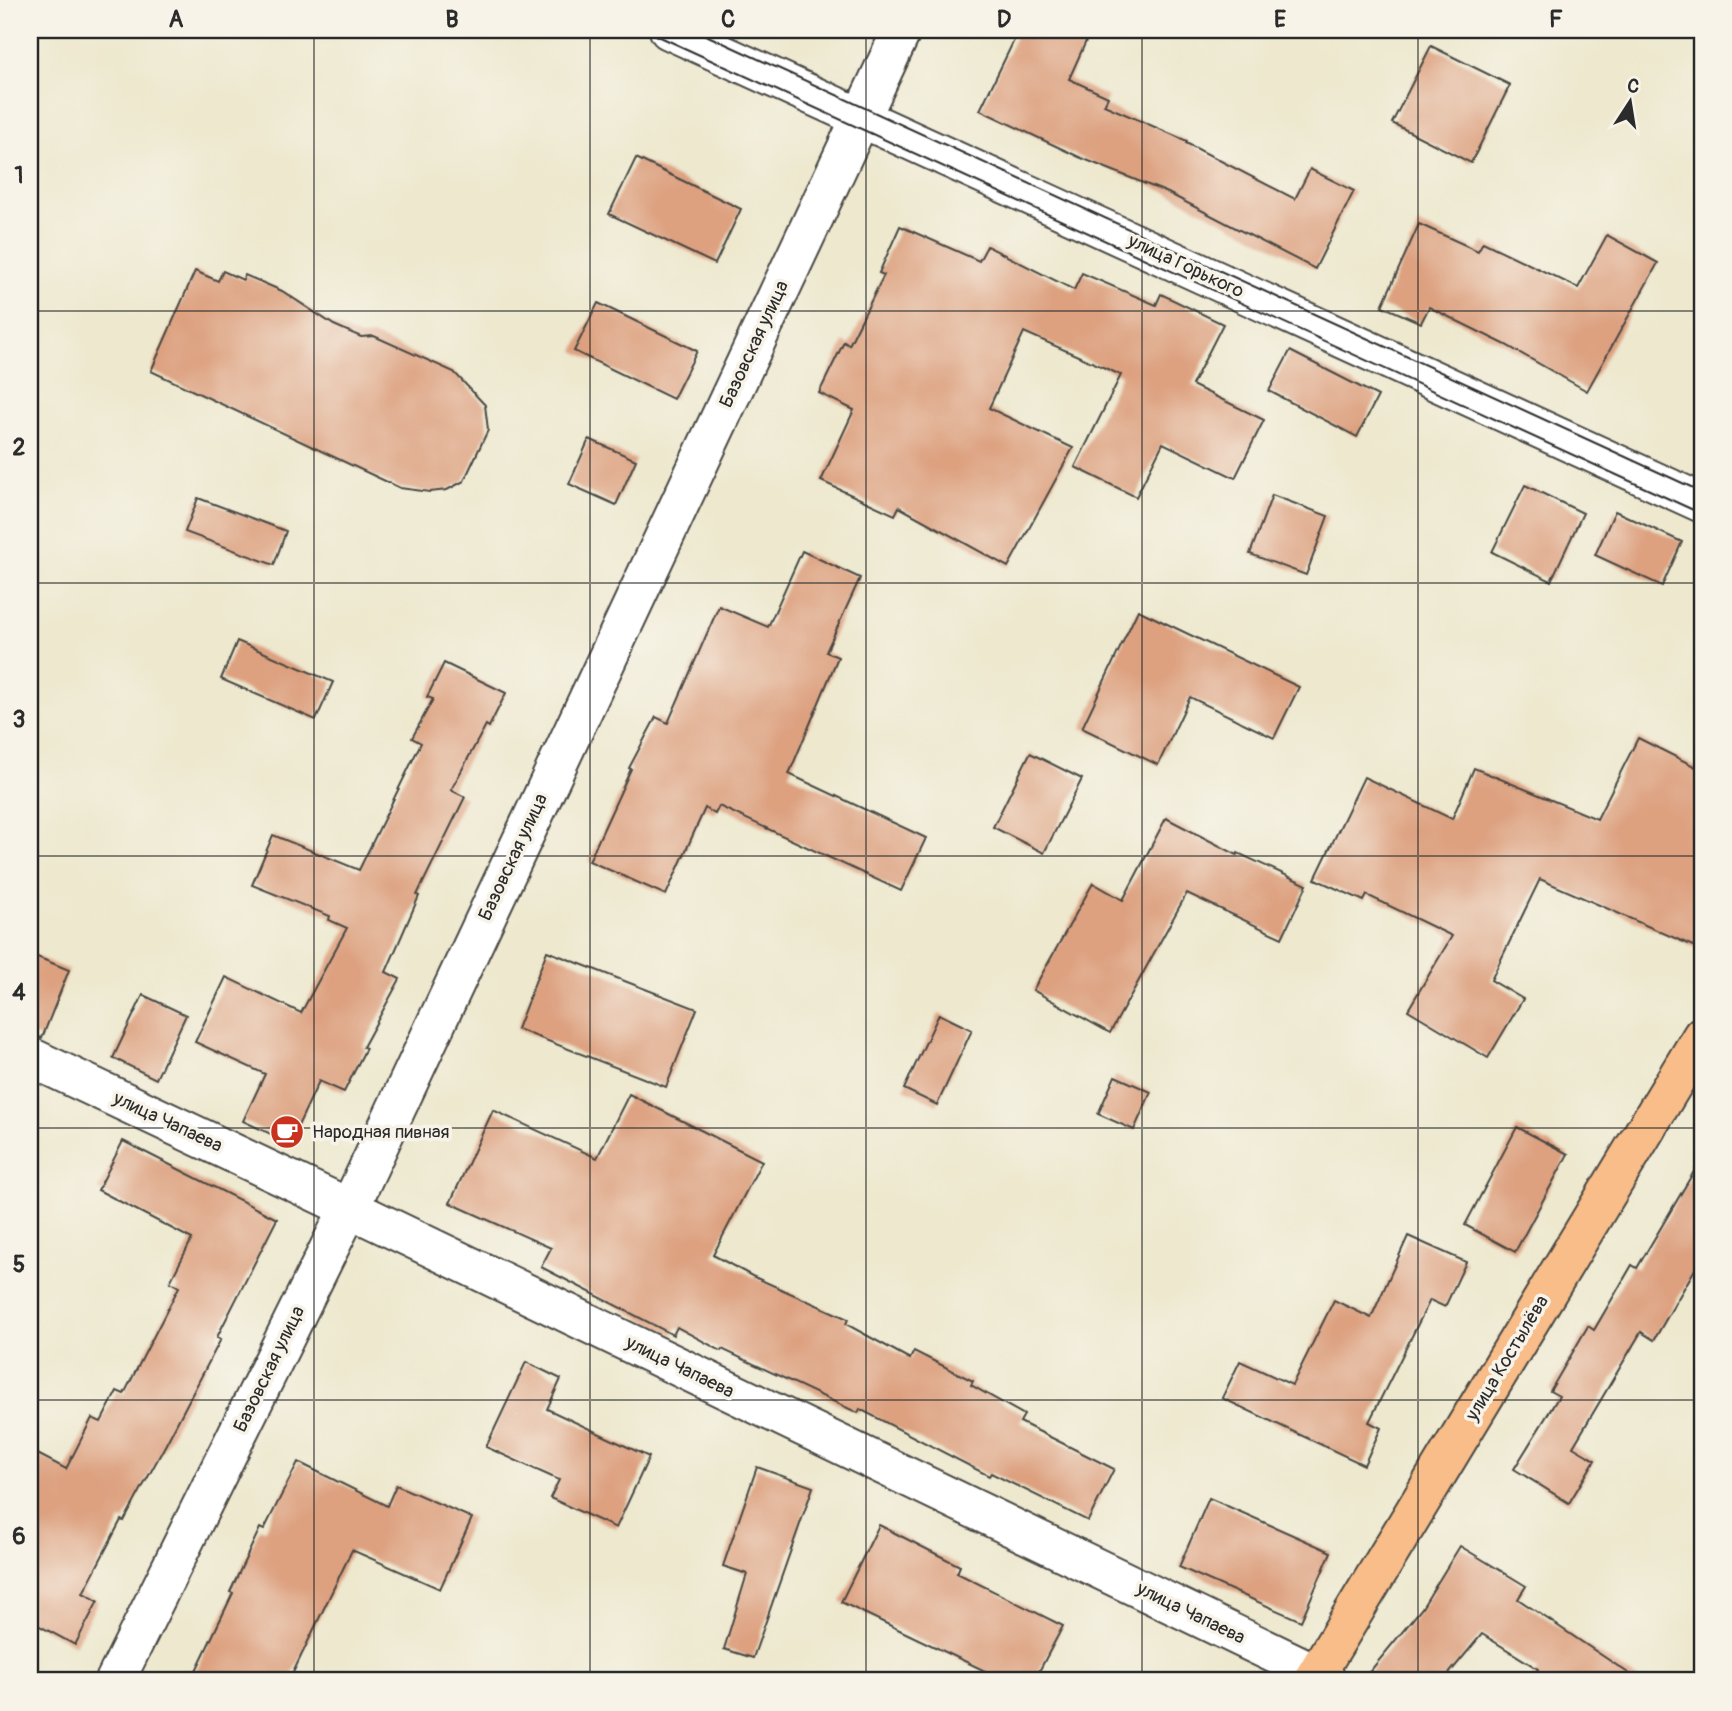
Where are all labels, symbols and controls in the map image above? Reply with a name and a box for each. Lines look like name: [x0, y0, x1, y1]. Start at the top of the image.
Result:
text: A: [169, 5, 184, 34]
text: B: [445, 5, 459, 34]
text: C: [721, 5, 735, 34]
text: D: [997, 5, 1011, 34]
text: E: [1274, 5, 1286, 34]
text: F: [1549, 5, 1563, 34]
north arrow: [1596, 66, 1666, 136]
text: С: [1625, 73, 1642, 99]
text: 1: [15, 161, 24, 190]
street label: улица Горького: [1123, 228, 1248, 303]
street label: Базовская улица: [714, 276, 794, 411]
text: 2: [13, 433, 26, 462]
text: 3: [13, 705, 25, 734]
street label: Базовская улица: [473, 789, 553, 924]
text: 4: [12, 978, 26, 1007]
street label: улица Чапаева: [109, 1086, 227, 1158]
cafe icon: Народная пивная: [268, 1113, 306, 1151]
place label: Народная пивная: [312, 1120, 450, 1144]
text: 5: [13, 1250, 25, 1279]
street label: улица Костылёва: [1460, 1291, 1554, 1426]
street label: Базовская улица: [228, 1302, 310, 1436]
street label: улица Чапаева: [621, 1330, 738, 1404]
text: 6: [12, 1522, 26, 1551]
street label: улица Чапаева: [1132, 1576, 1249, 1650]

